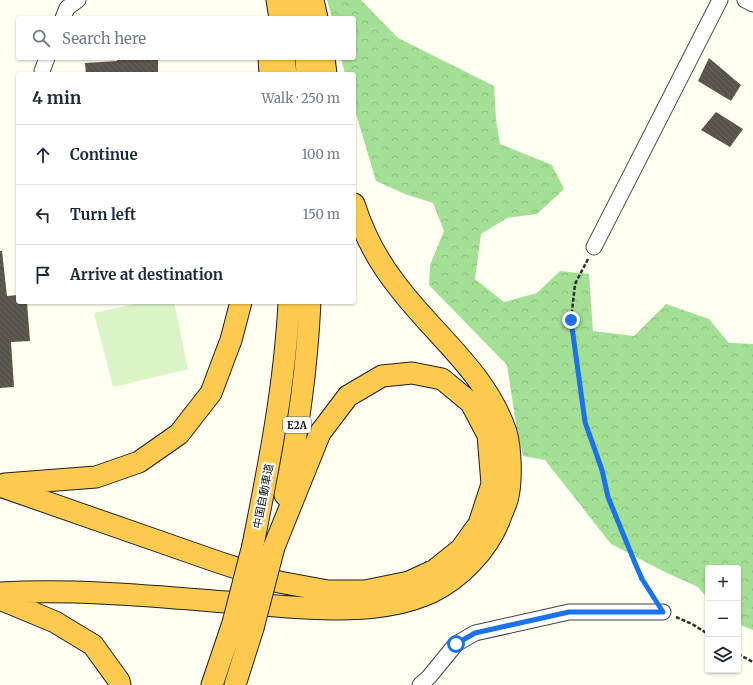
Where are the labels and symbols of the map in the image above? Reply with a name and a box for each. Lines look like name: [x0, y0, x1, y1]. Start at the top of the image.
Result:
route end: [562, 311, 580, 329]
road number: E2A: [283, 417, 311, 433]
street label: 中国自動車道: [250, 462, 276, 530]
route start: [447, 635, 465, 653]

